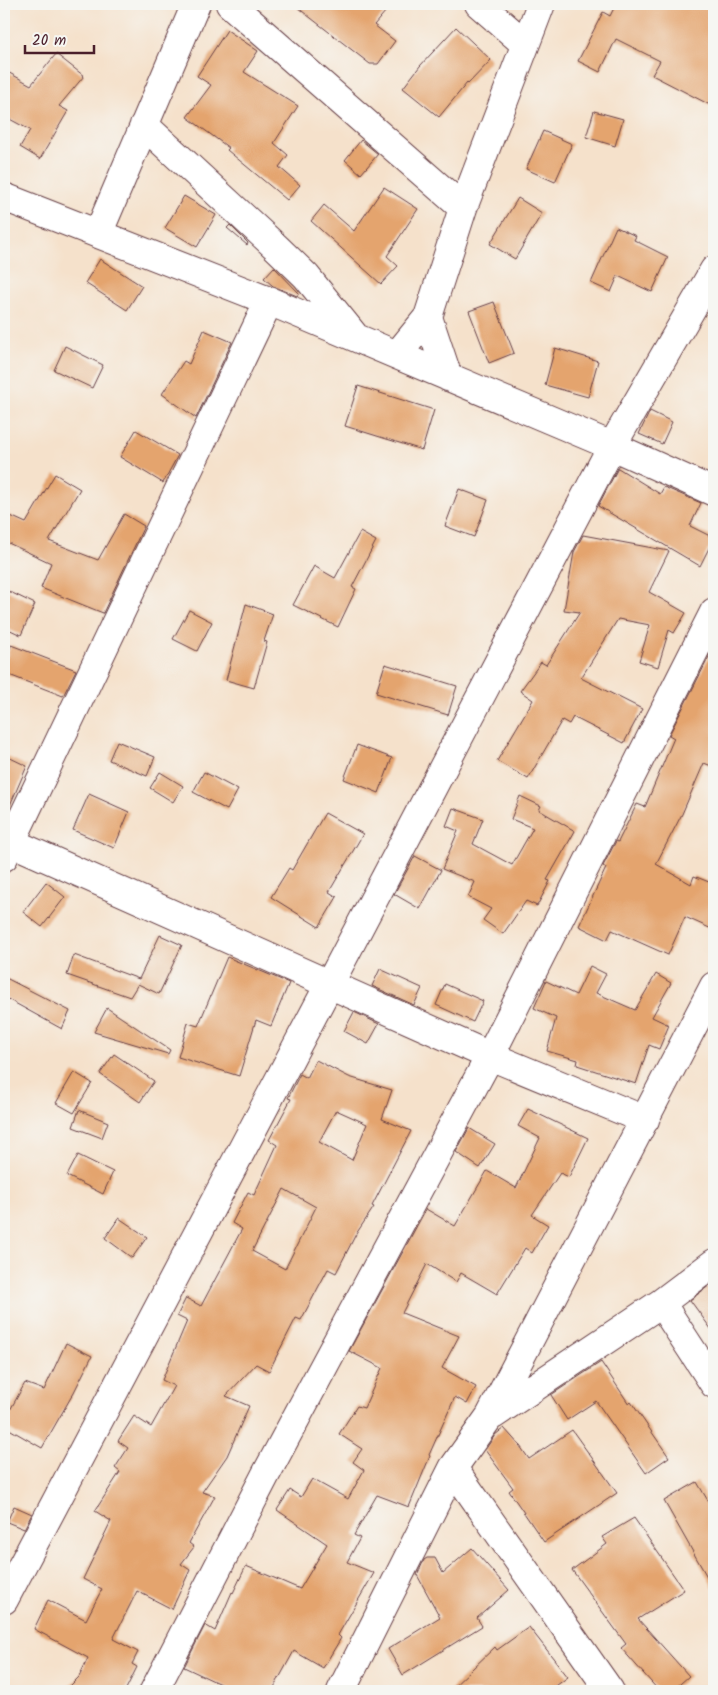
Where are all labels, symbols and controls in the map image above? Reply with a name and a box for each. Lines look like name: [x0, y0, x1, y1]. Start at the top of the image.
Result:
scale bar: [25, 22, 94, 54]
text: 20 m: [32, 29, 66, 53]

